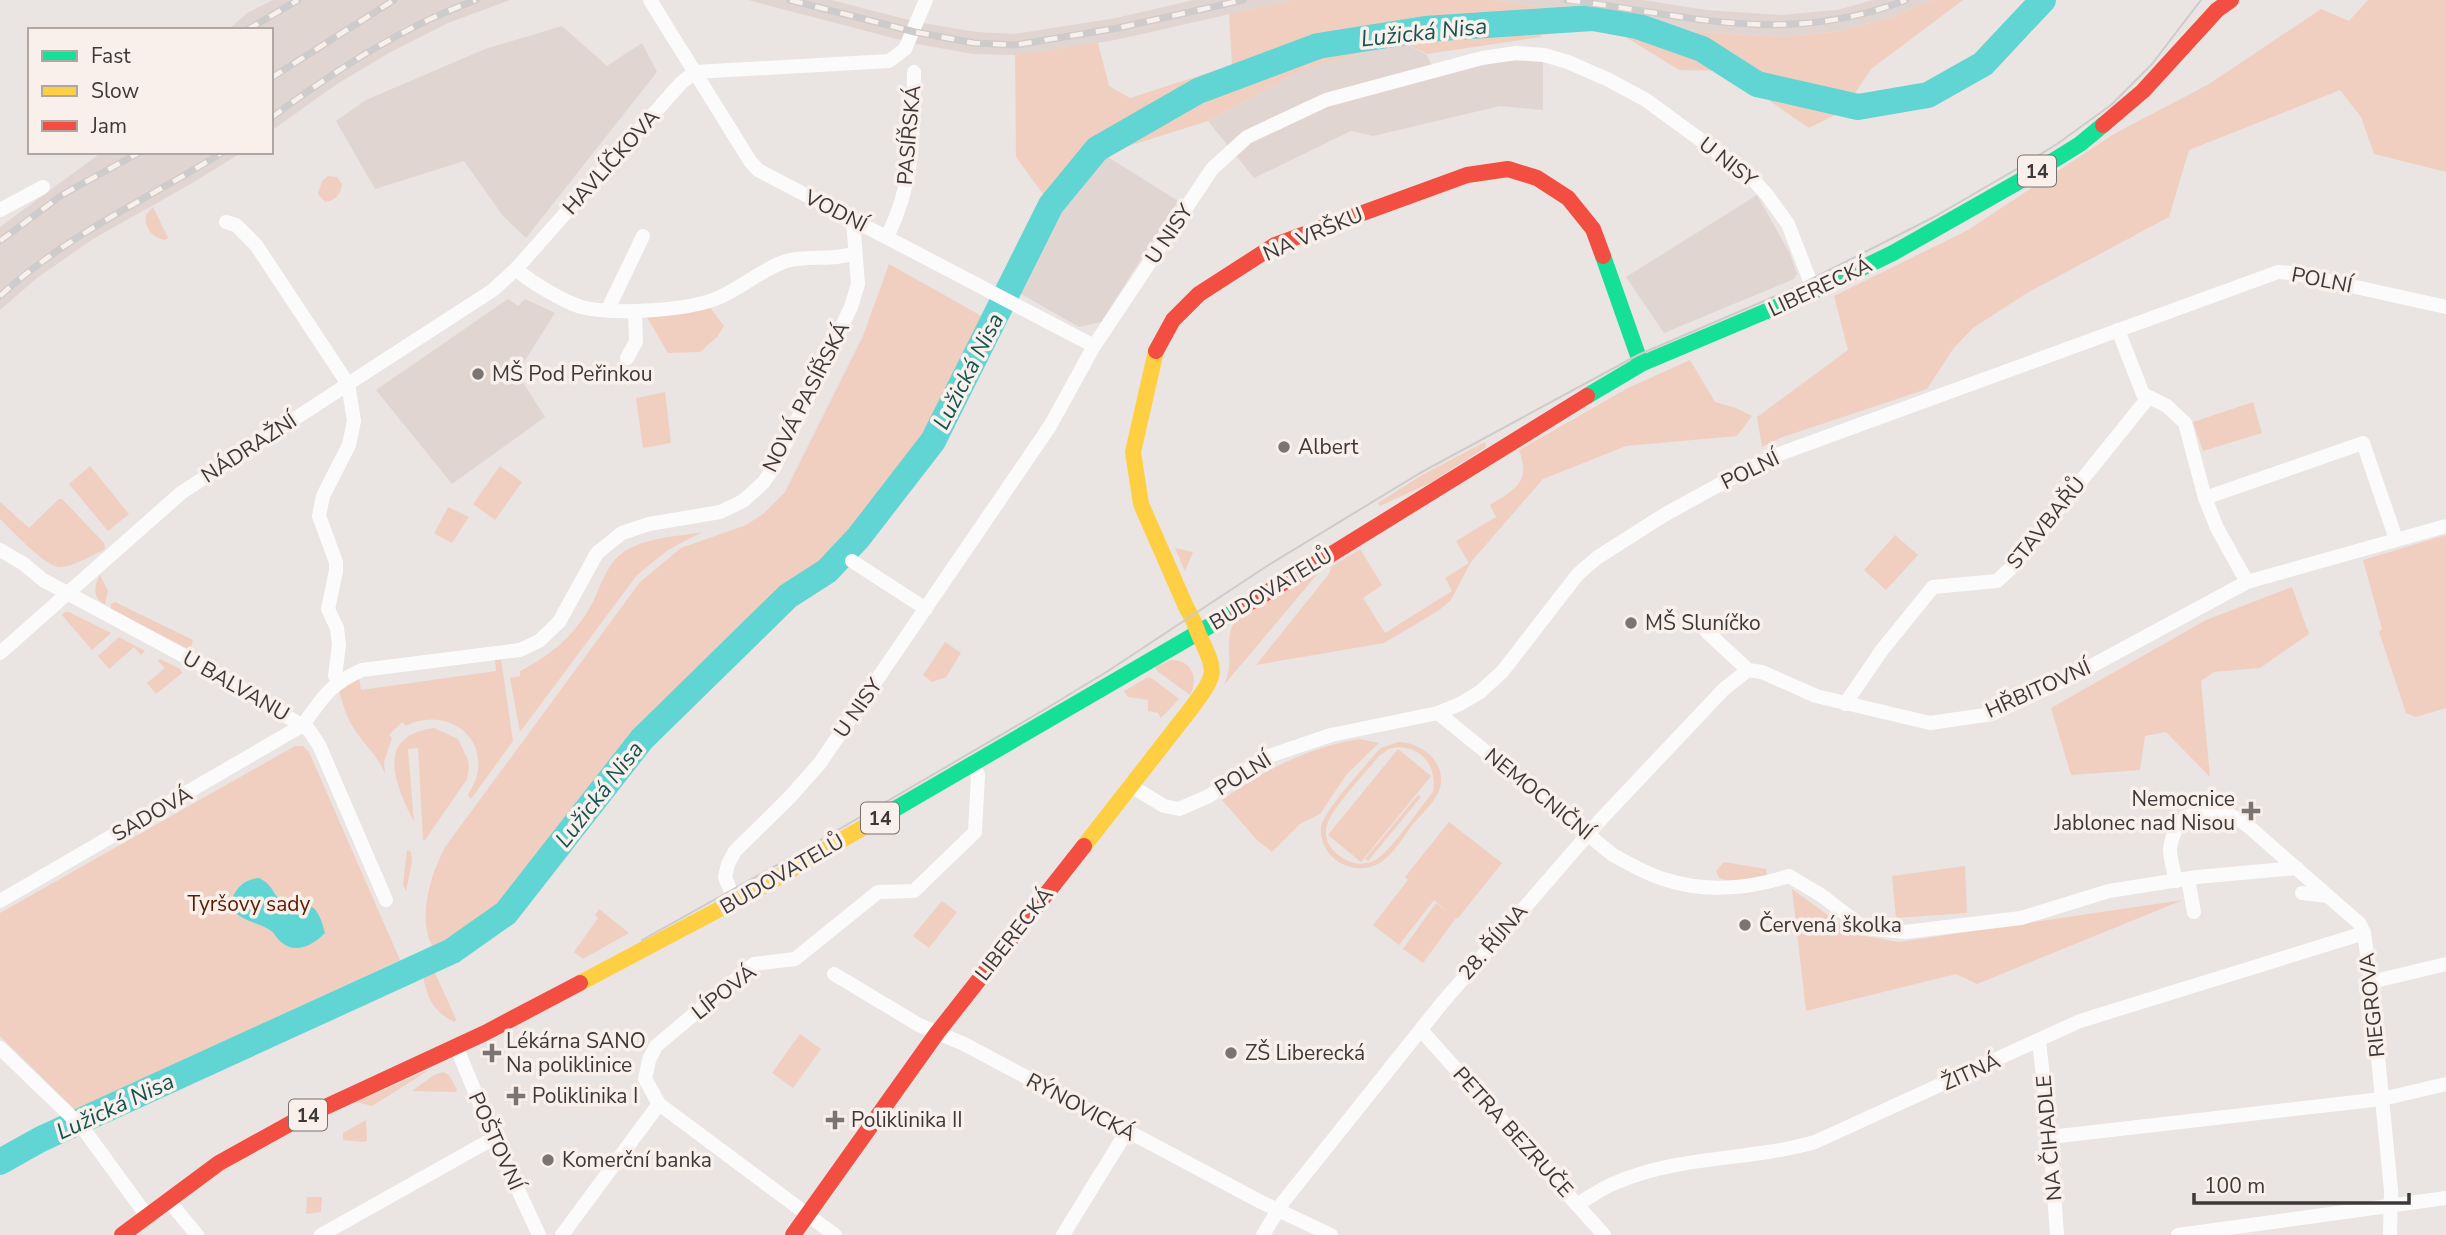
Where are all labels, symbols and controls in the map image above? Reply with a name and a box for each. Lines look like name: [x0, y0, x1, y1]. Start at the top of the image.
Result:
water label: Lužická Nisa: [1359, 10, 1489, 55]
legend: [28, 28, 273, 154]
text: Fast: [91, 42, 131, 70]
text: Slow: [91, 77, 140, 105]
street label: PASÍŘSKÁ: [891, 84, 927, 186]
street label: HAVLÍČKOVA: [556, 103, 666, 221]
text: Jam: [90, 112, 127, 140]
street label: U NISY: [1693, 130, 1763, 194]
road number: 14: [2018, 155, 2056, 186]
street label: VODNÍ: [799, 183, 874, 239]
street label: U NISY: [1139, 198, 1200, 269]
street label: NA VRŠKU: [1259, 200, 1367, 268]
street label: LIBERECKÁ: [1764, 251, 1876, 323]
street label: POLNÍ: [2289, 260, 2356, 300]
water label: Lužická Nisa: [926, 308, 1011, 435]
street label: NOVÁ PASÍŘSKÁ: [756, 317, 856, 477]
place label: MŠ Pod Peřinkou: [492, 360, 652, 388]
marker: MŠ Pod Peřinkou: [470, 366, 486, 382]
street label: NÁDRAŽNÍ: [196, 406, 304, 489]
place label: Albert: [1298, 433, 1359, 461]
marker: Albert: [1276, 439, 1292, 455]
street label: POLNÍ: [1716, 443, 1785, 496]
street label: STAVBAŘŮ: [1999, 470, 2092, 575]
street label: BUDOVATELŮ: [1204, 540, 1338, 637]
place label: MŠ Sluníčko: [1645, 609, 1761, 637]
marker: MŠ Sluníčko: [1623, 615, 1639, 631]
street label: U BALVANU: [178, 644, 294, 728]
street label: HŘBITOVNÍ: [1981, 653, 2097, 725]
street label: U NISY: [827, 672, 889, 743]
water label: Lužická Nisa: [548, 735, 651, 854]
street label: NEMOCNIČNÍ: [1479, 742, 1600, 847]
street label: POLNÍ: [1209, 745, 1278, 802]
street label: SADOVÁ: [107, 780, 197, 848]
place label: Nemocnice Jablonec nad Nisou: [2053, 785, 2235, 837]
marker: Nemocnice Jablonec nad Nisou: [2241, 801, 2261, 821]
road number: 14: [861, 803, 899, 834]
street label: BUDOVATELŮ: [714, 826, 849, 921]
street label: LIBERECKÁ: [969, 881, 1059, 987]
park label: Tyršovy sady: [188, 890, 311, 918]
street label: 28. ŘÍJNA: [1452, 898, 1534, 986]
place label: Červená školka: [1759, 911, 1902, 939]
marker: Červená školka: [1737, 917, 1753, 933]
street label: RIEGROVA: [2353, 951, 2391, 1059]
street label: LÍPOVÁ: [686, 958, 762, 1026]
place label: Lékárna SANO Na poliklinice: [506, 1027, 646, 1079]
place label: ZŠ Liberecká: [1245, 1039, 1365, 1067]
marker: Lékárna SANO Na poliklinice: [484, 1045, 500, 1061]
marker: ZŠ Liberecká: [1223, 1045, 1239, 1061]
street label: ŽITNÁ: [1937, 1047, 2005, 1097]
street label: PETRA BEZRUČE: [1447, 1061, 1579, 1203]
water label: Lužická Nisa: [51, 1066, 179, 1147]
street label: RÝNOVICKÁ: [1021, 1066, 1141, 1148]
street label: NA ČIHADLE: [2030, 1074, 2068, 1202]
place label: Poliklinika I: [532, 1082, 638, 1110]
marker: Poliklinika I: [506, 1086, 526, 1106]
street label: POŠTOVNÍ: [462, 1087, 531, 1196]
road number: 14: [289, 1100, 327, 1130]
place label: Poliklinika II: [851, 1106, 963, 1134]
marker: Poliklinika II: [825, 1110, 845, 1130]
place label: Komerční banka: [562, 1146, 712, 1174]
marker: Komerční banka: [540, 1152, 556, 1168]
scale bar: [2194, 1162, 2409, 1206]
text: 100 m: [2204, 1172, 2265, 1200]

